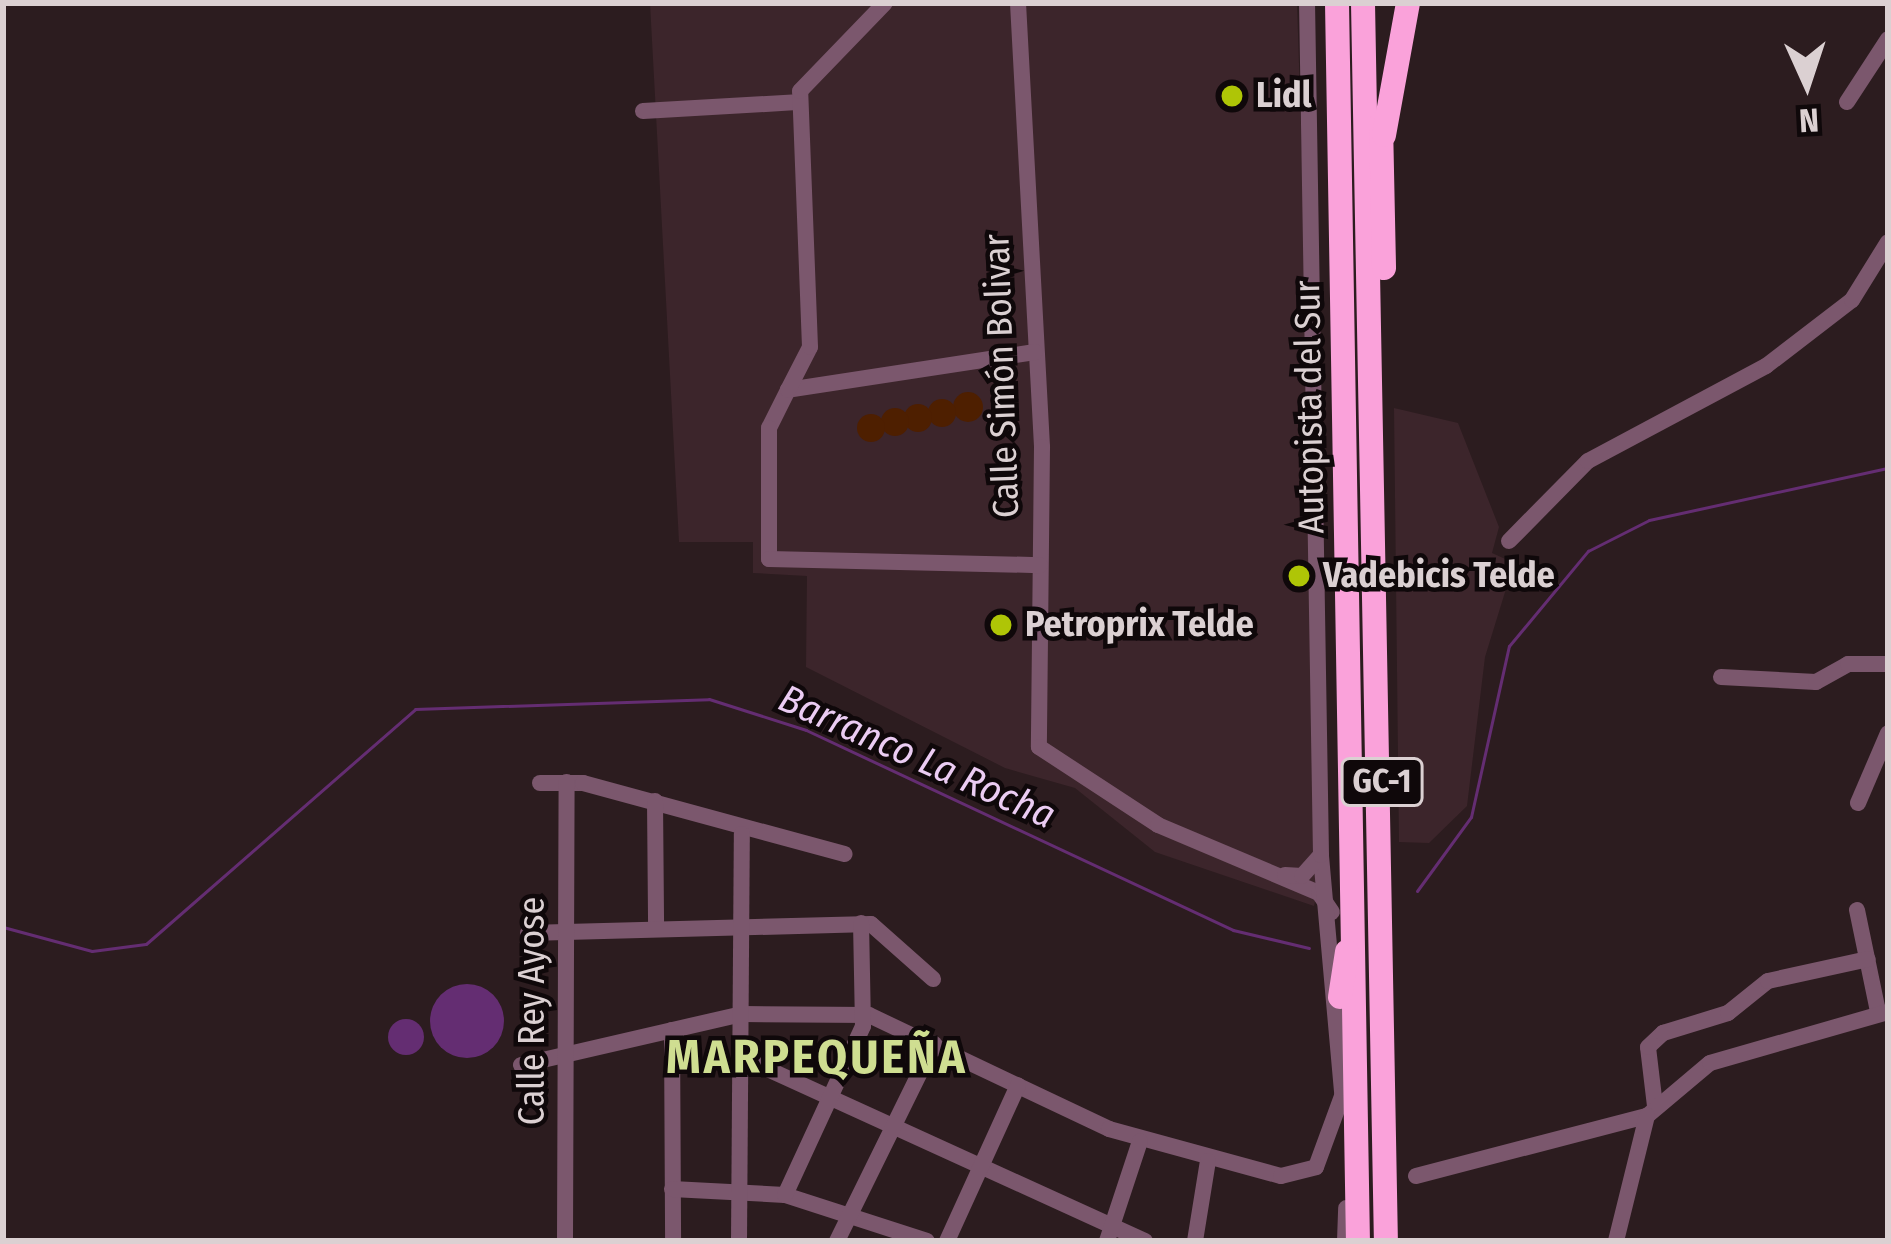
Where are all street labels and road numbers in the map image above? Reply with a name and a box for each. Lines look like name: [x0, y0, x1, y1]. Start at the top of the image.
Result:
street label: Calle Simón Bolivar: [975, 233, 1029, 519]
street label: Autopista del Sur: [1286, 280, 1334, 534]
road number: GC-1: [1340, 755, 1424, 809]
street label: Calle Rey Ayose: [511, 897, 555, 1125]

